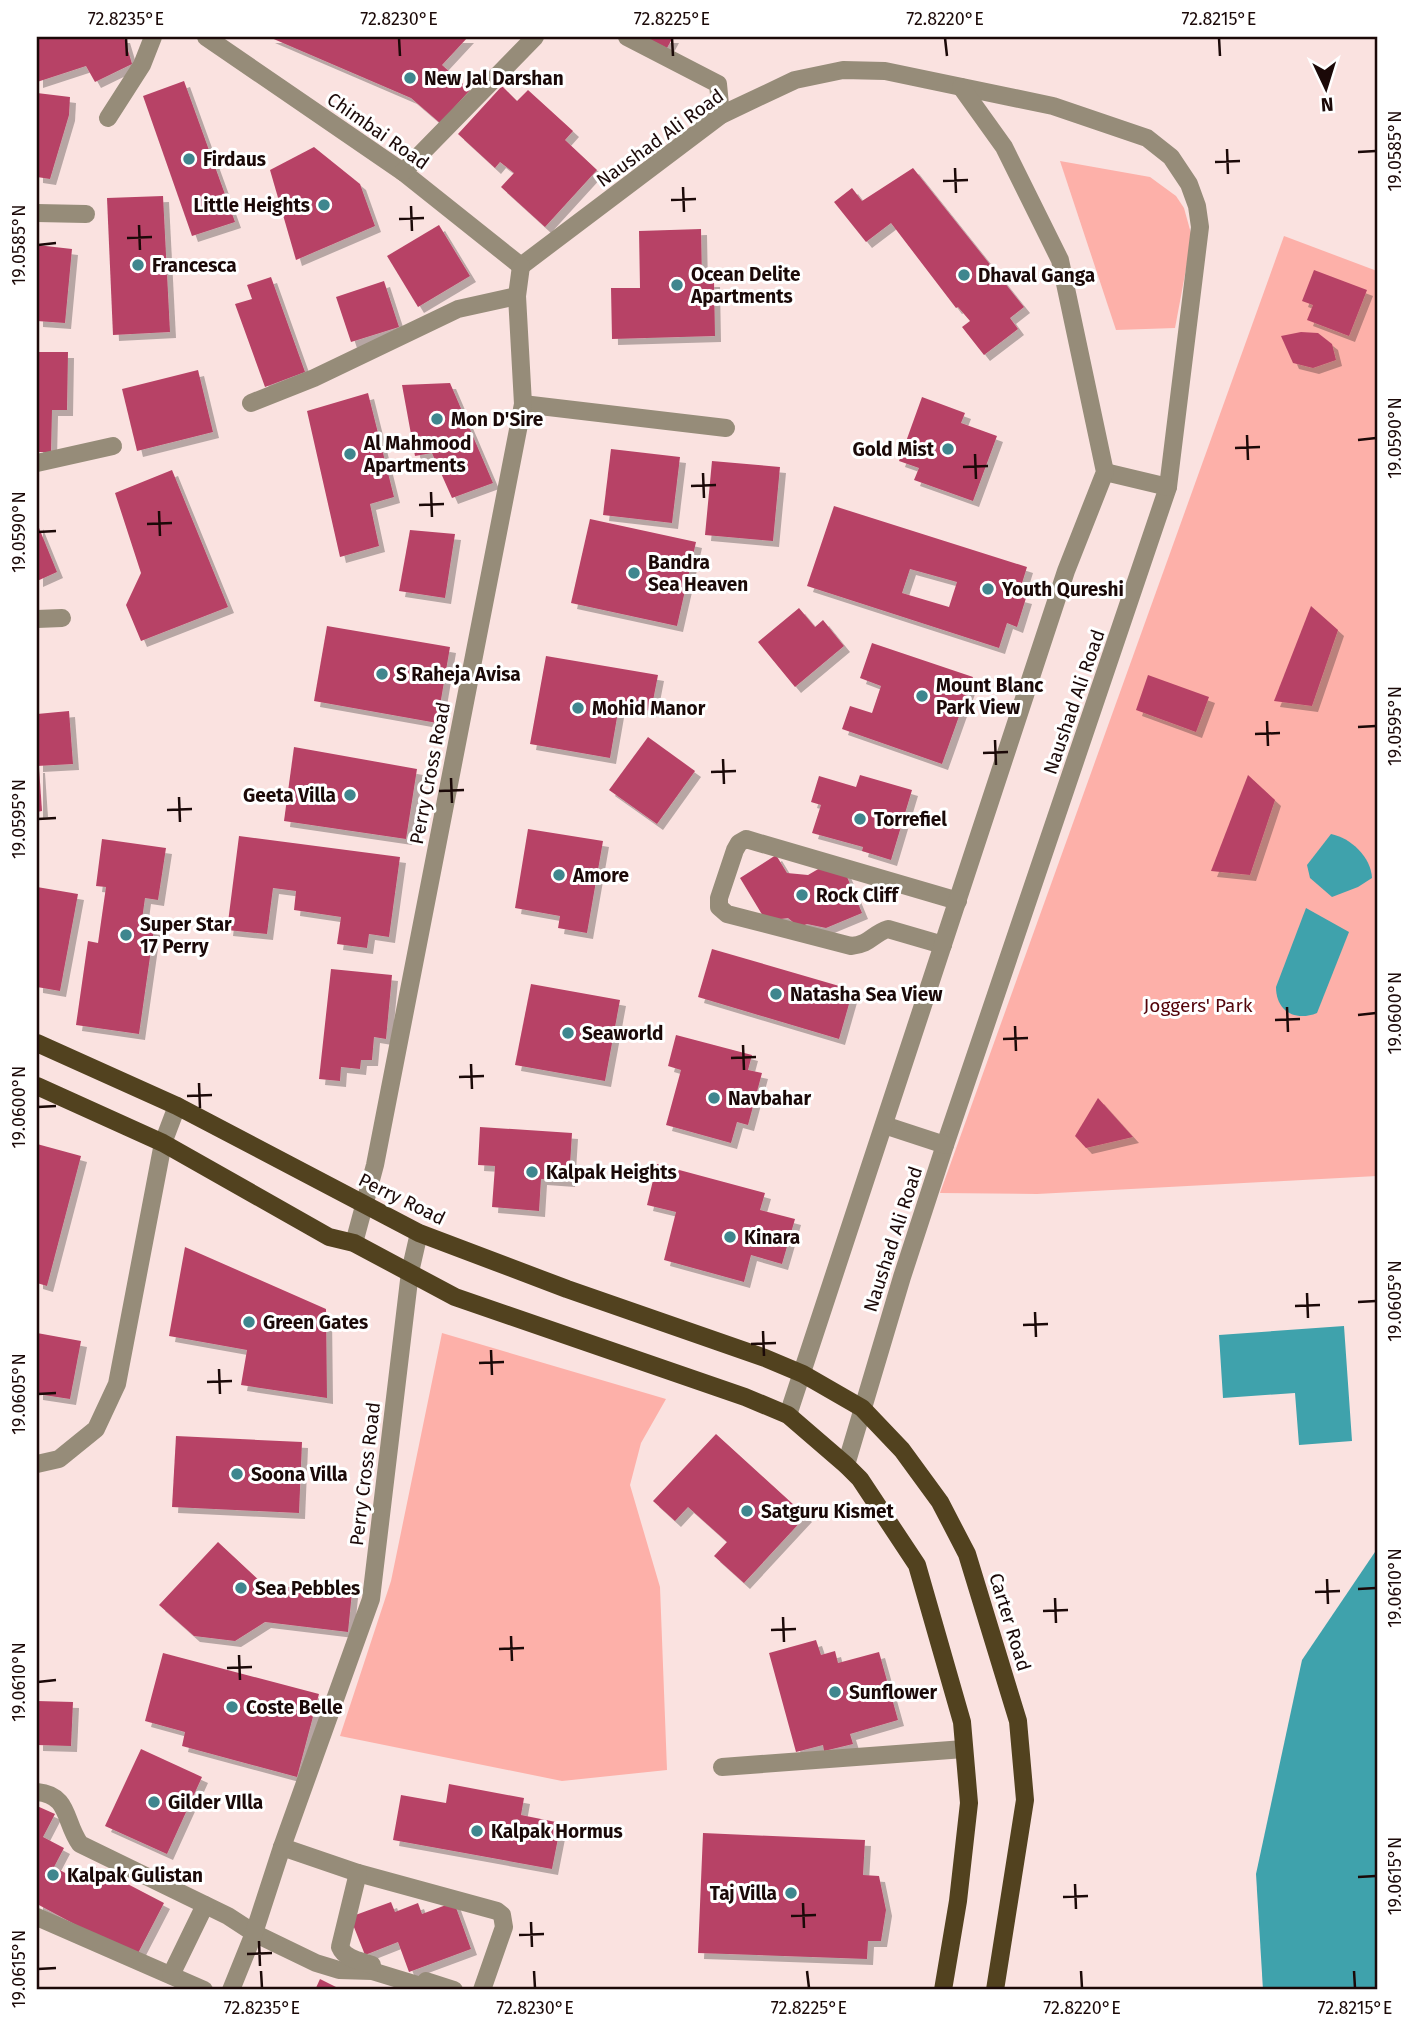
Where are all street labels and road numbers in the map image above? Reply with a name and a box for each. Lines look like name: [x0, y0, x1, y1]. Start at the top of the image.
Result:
street label: Naushad Ali Road: [592, 84, 728, 192]
street label: Chimbai Road: [323, 87, 433, 175]
street label: Naushad Ali Road: [1038, 626, 1110, 778]
street label: Perry Cross Road: [405, 700, 455, 846]
street label: Naushad Ali Road: [859, 1163, 927, 1315]
street label: Perry Road: [355, 1168, 449, 1230]
street label: Perry Cross Road: [345, 1401, 385, 1547]
street label: Carter Road: [984, 1570, 1036, 1674]

